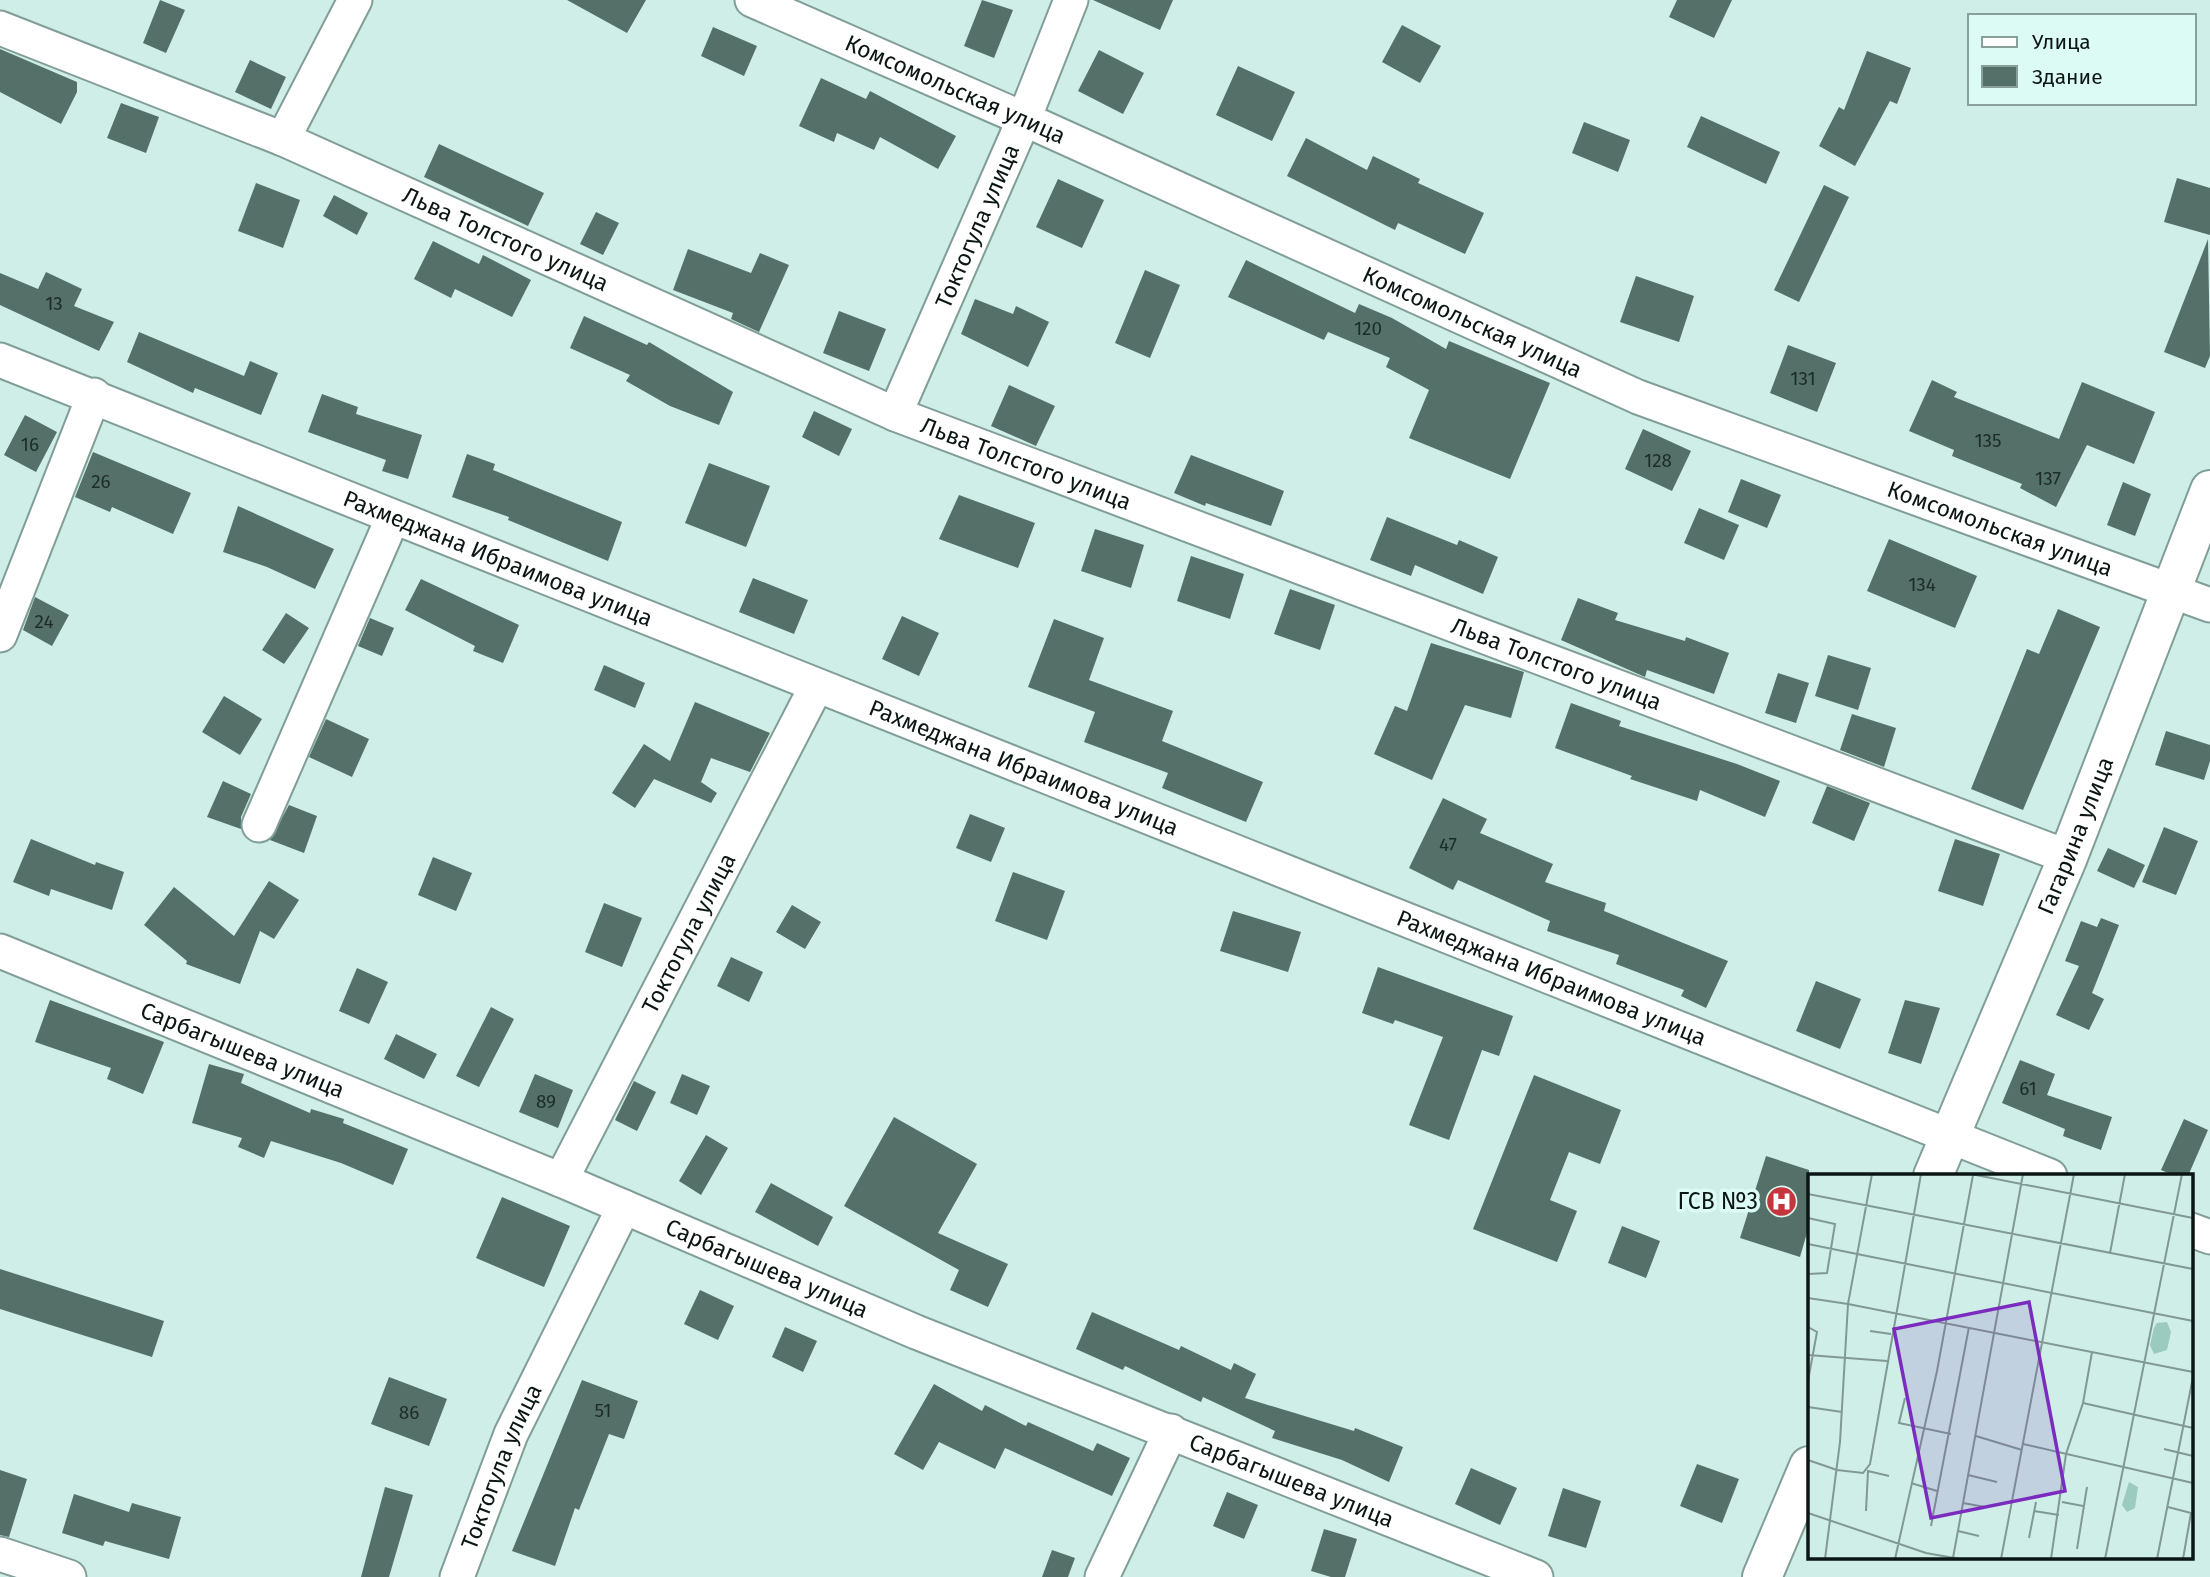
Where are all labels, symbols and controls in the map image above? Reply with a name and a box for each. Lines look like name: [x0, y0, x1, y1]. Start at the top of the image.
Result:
legend: [1968, 14, 2196, 105]
street label: Комсомольская улица: [841, 28, 1070, 150]
text: Улица: [2032, 29, 2091, 55]
text: Здание: [2032, 64, 2103, 90]
street label: Токтогула улица: [929, 140, 1025, 313]
street label: Льва Толстого улица: [398, 181, 613, 297]
street label: Комсомольская улица: [1358, 260, 1586, 384]
house number: 13: [45, 292, 63, 315]
house number: 120: [1354, 317, 1382, 340]
house number: 131: [1790, 367, 1816, 390]
street label: Льва Толстого улица: [917, 411, 1135, 516]
house number: 135: [1974, 429, 2002, 452]
house number: 16: [21, 433, 39, 456]
house number: 128: [1644, 449, 1672, 472]
house number: 137: [2035, 467, 2061, 490]
house number: 26: [91, 470, 111, 493]
street label: Комсомольская улица: [1883, 475, 2116, 582]
street label: Рахмеджана Ибраимова улица: [339, 484, 657, 632]
house number: 134: [1908, 573, 1936, 596]
house number: 24: [34, 610, 54, 633]
street label: Льва Толстого улица: [1447, 611, 1666, 716]
street label: Рахмеджана Ибраимова улица: [865, 693, 1183, 842]
street label: Гагарина улица: [2031, 753, 2119, 919]
house number: 47: [1439, 833, 1457, 856]
street label: Токтогула улица: [636, 848, 742, 1018]
street label: Рахмеджана Ибраимова улица: [1393, 903, 1710, 1052]
street label: Сарбагышева улица: [137, 996, 349, 1104]
house number: 61: [2019, 1077, 2037, 1100]
house number: 89: [536, 1090, 556, 1113]
inset map: [1808, 1174, 2192, 1560]
hospital icon: ГСВ №3: [1764, 1184, 1798, 1218]
place label: ГСВ №3: [1677, 1187, 1758, 1215]
street label: Сарбагышева улица: [661, 1213, 872, 1324]
street label: Токтогула улица: [455, 1379, 548, 1553]
house number: 51: [595, 1399, 611, 1422]
house number: 86: [399, 1401, 419, 1424]
street label: Сарбагышева улица: [1185, 1427, 1398, 1533]

